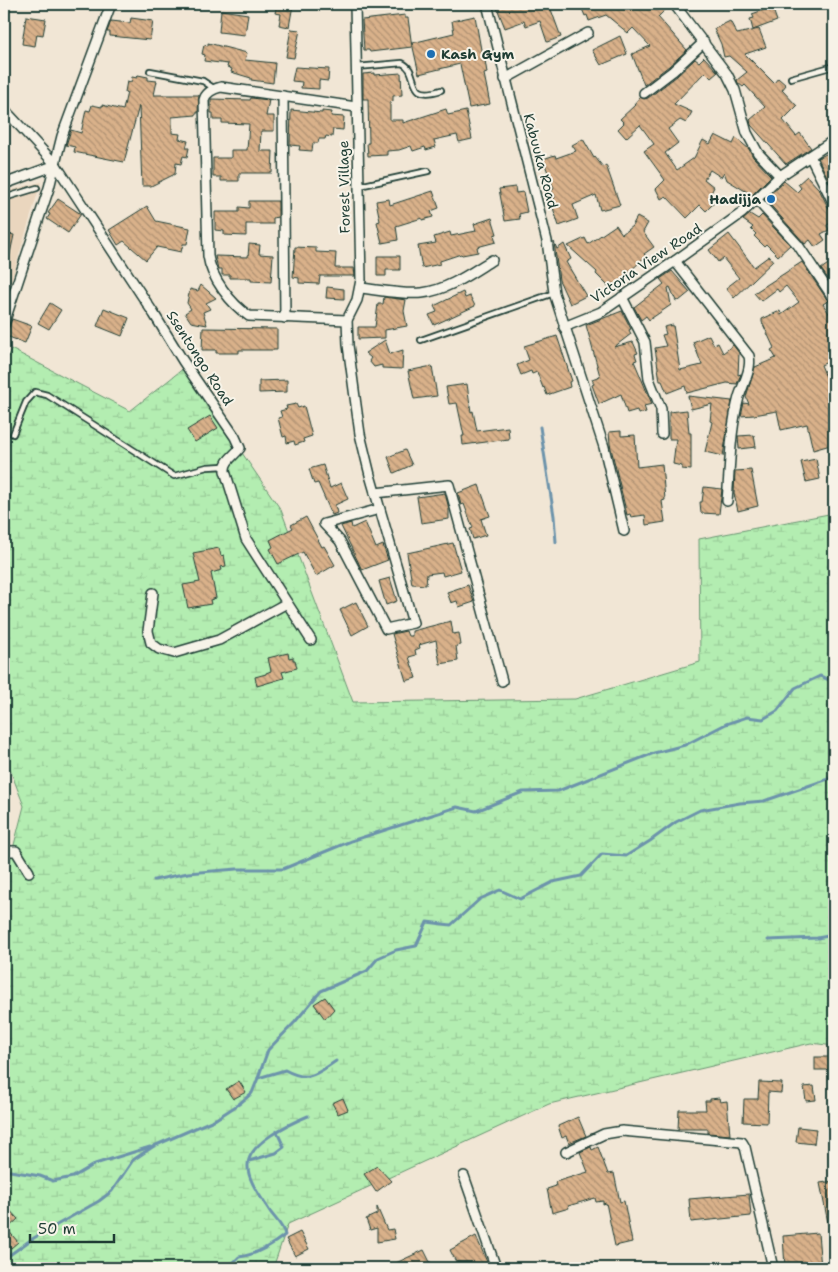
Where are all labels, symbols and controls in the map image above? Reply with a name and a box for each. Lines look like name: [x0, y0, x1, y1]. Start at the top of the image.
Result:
place label: Kash Gym: [441, 45, 514, 63]
marker: Kash Gym: [425, 48, 437, 60]
street label: Kabuuka Road: [520, 111, 562, 211]
street label: Forest Village: [334, 140, 354, 234]
place label: Hadijja: [709, 190, 761, 208]
marker: Hadijja: [765, 193, 777, 205]
street label: Victoria View Road: [587, 219, 705, 307]
street label: Ssentongo Road: [163, 307, 238, 409]
scale bar: [30, 1212, 114, 1244]
text: 50 m: [38, 1219, 76, 1239]

